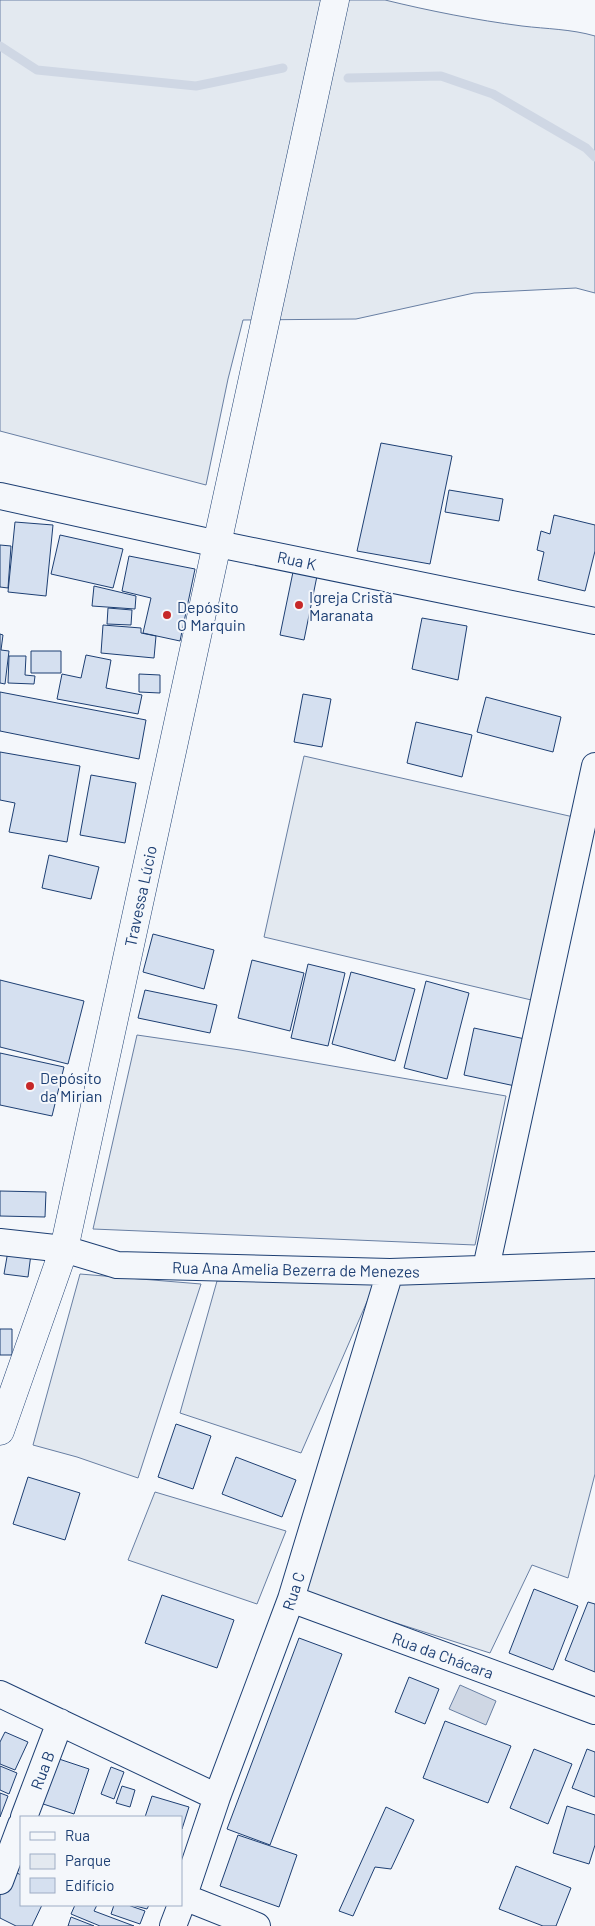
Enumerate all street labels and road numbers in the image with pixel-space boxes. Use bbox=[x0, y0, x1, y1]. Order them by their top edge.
street label: Rua K bbox=[276, 547, 319, 573]
street label: Travessa Lúcio bbox=[120, 844, 160, 948]
street label: Rua Ana Amelia Bezerra de Menezes bbox=[172, 1257, 420, 1281]
street label: Rua C bbox=[278, 1569, 308, 1613]
street label: Rua da Chácara bbox=[390, 1628, 496, 1682]
street label: Rua B bbox=[26, 1748, 58, 1792]

